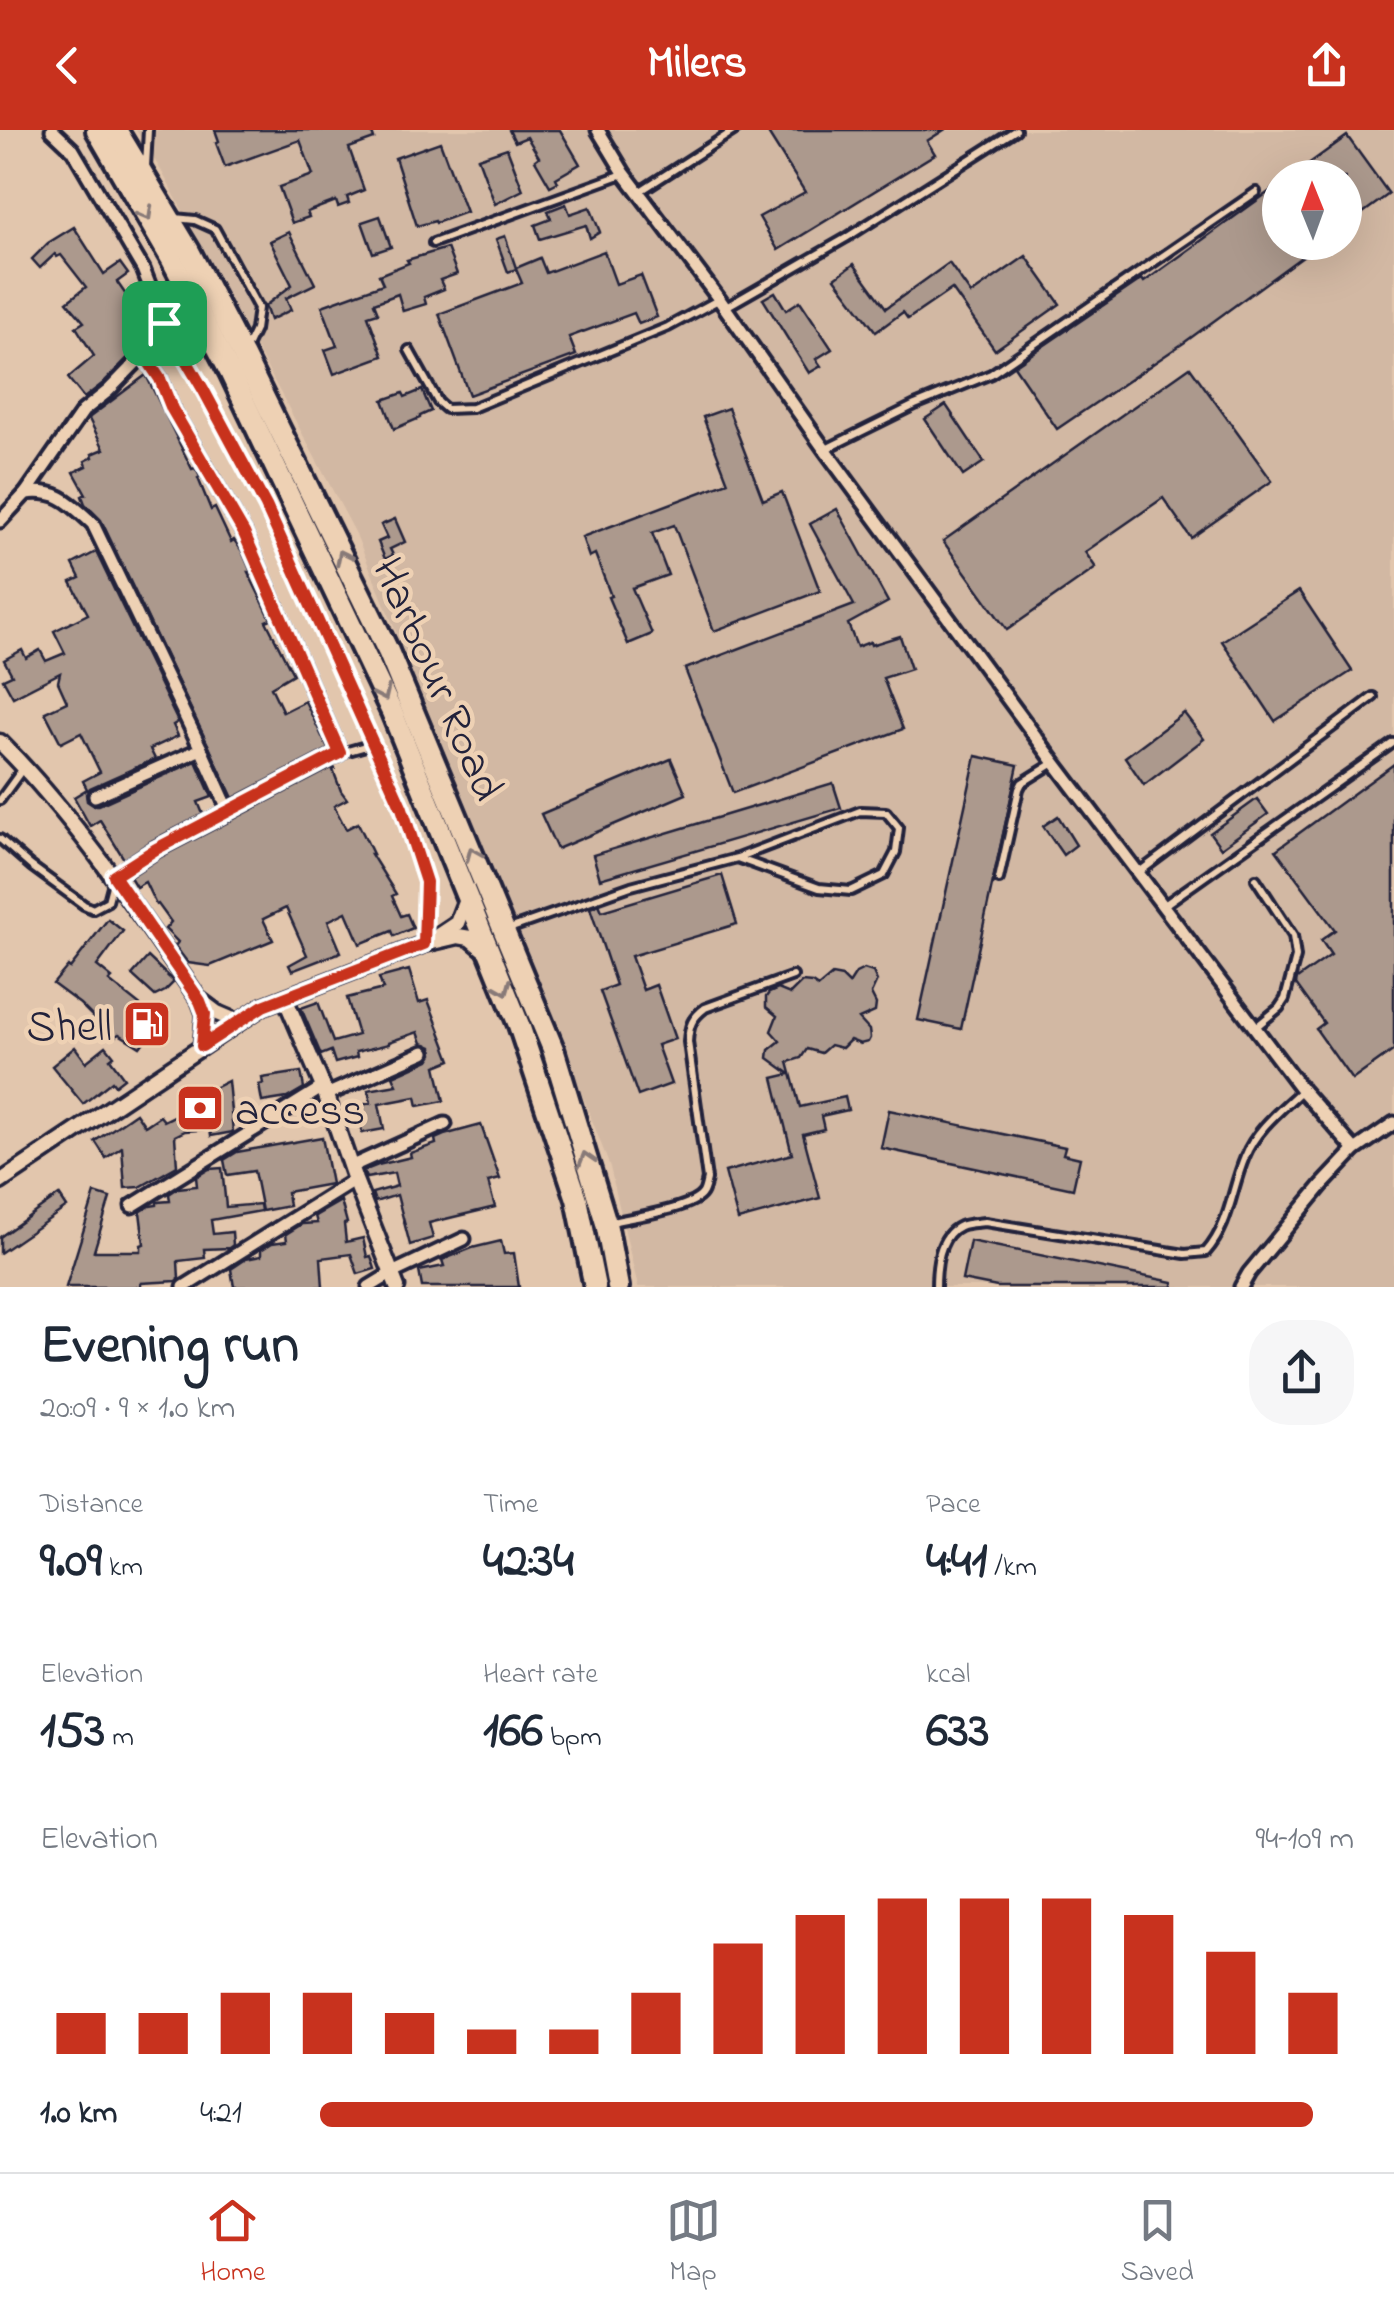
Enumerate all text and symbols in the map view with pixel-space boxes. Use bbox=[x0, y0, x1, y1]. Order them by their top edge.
text: Milers bbox=[647, 32, 747, 98]
icon: back bbox=[40, 38, 95, 93]
icon: share bbox=[1299, 38, 1354, 93]
north arrow bbox=[1262, 160, 1362, 260]
map controls bbox=[1262, 160, 1362, 260]
one-way arrow bbox=[134, 204, 154, 222]
pin bbox=[122, 281, 207, 366]
icon: arrive bbox=[137, 296, 192, 351]
street label: Harbour Road bbox=[352, 548, 519, 812]
one-way arrow bbox=[336, 549, 356, 567]
one-way arrow bbox=[371, 684, 391, 702]
one-way arrow bbox=[465, 847, 485, 865]
one-way arrow bbox=[492, 978, 512, 996]
place label: Shell bbox=[26, 996, 112, 1062]
fuel station icon: Shell bbox=[121, 998, 173, 1050]
place label: access bbox=[235, 1080, 365, 1146]
bank icon: access bbox=[174, 1082, 226, 1134]
one-way arrow bbox=[577, 1151, 598, 1168]
text: Evening run bbox=[40, 1308, 299, 1388]
button: share bbox=[1249, 1320, 1354, 1425]
text: 20:09 · 9 × 1.0 km bbox=[40, 1386, 235, 1433]
text: Distance bbox=[40, 1485, 143, 1526]
text: Time bbox=[483, 1485, 538, 1526]
text: Pace bbox=[926, 1485, 981, 1526]
text: 9.09 bbox=[40, 1526, 102, 1599]
text: 42:34 bbox=[483, 1526, 574, 1599]
text: 4:41 bbox=[926, 1526, 987, 1599]
text: km bbox=[102, 1548, 143, 1589]
text: /km bbox=[987, 1548, 1037, 1589]
text: Elevation bbox=[40, 1655, 143, 1696]
text: Heart rate bbox=[483, 1655, 598, 1696]
text: kcal bbox=[926, 1655, 971, 1696]
text: 153 bbox=[40, 1696, 105, 1769]
text: 166 bbox=[483, 1696, 543, 1769]
text: 633 bbox=[926, 1696, 989, 1769]
text: m bbox=[105, 1718, 134, 1759]
text: bpm bbox=[543, 1718, 602, 1759]
text: Elevation bbox=[40, 1817, 158, 1864]
text: 94–109 m bbox=[1256, 1817, 1354, 1864]
text: 1.0 km bbox=[40, 2091, 117, 2138]
text: 4:21 bbox=[200, 2091, 242, 2138]
tab: Home bbox=[200, 2193, 265, 2294]
tab: Map bbox=[666, 2193, 721, 2294]
tab: Saved bbox=[1121, 2193, 1194, 2294]

